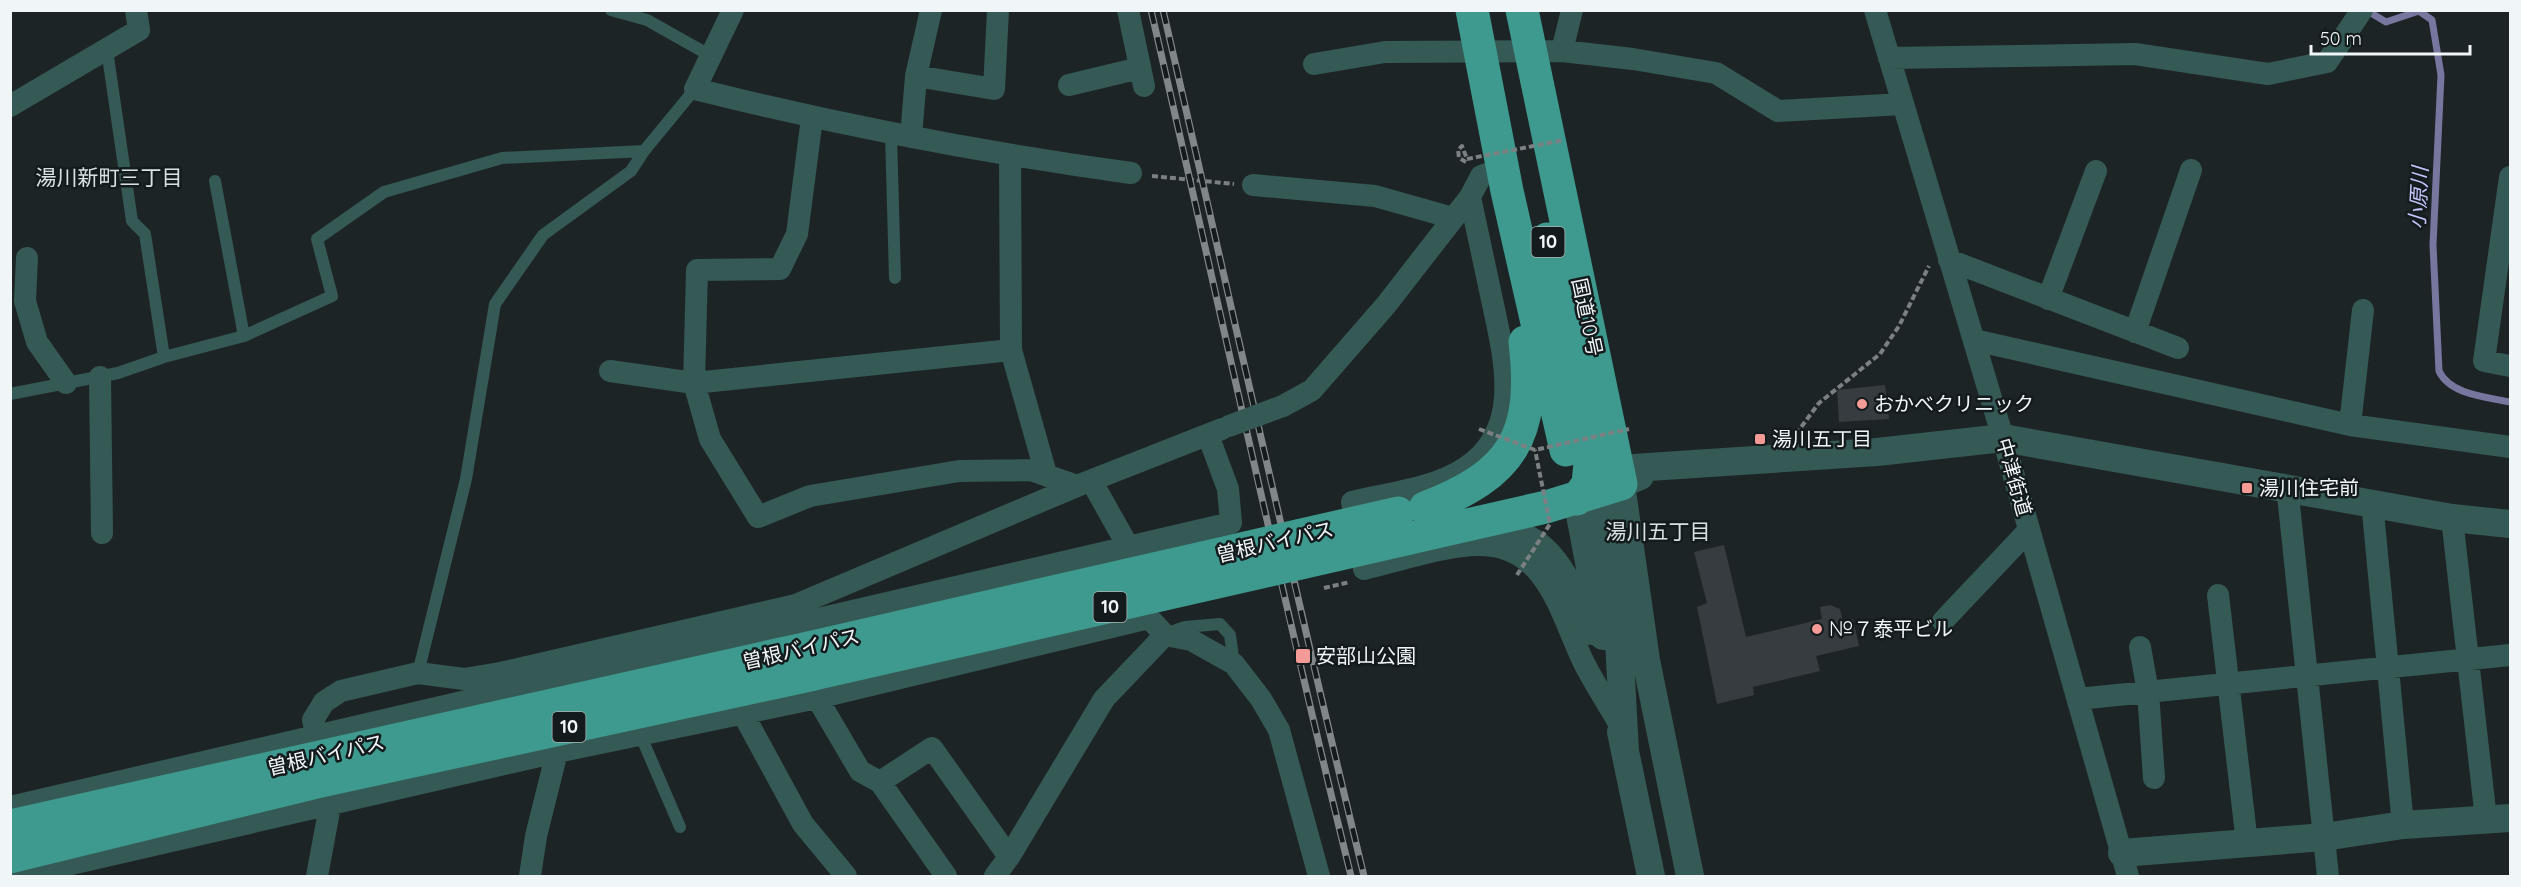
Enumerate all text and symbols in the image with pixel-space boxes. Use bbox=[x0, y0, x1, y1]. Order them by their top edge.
scale bar bbox=[2311, 18, 2470, 56]
text: 50 m bbox=[2320, 27, 2362, 50]
district label: 湯川新町三丁目 bbox=[36, 164, 183, 190]
water label: 小原川 bbox=[2403, 164, 2433, 230]
road number: 10 bbox=[1532, 227, 1564, 257]
street label: 国道10号 bbox=[1567, 276, 1608, 358]
place label: おかべクリニック bbox=[1874, 391, 2034, 416]
marker: おかべクリニック bbox=[1855, 397, 1869, 411]
place label: 湯川五丁目 bbox=[1772, 426, 1872, 451]
marker: 湯川五丁目 bbox=[1753, 432, 1767, 446]
street label: 中津街道 bbox=[1991, 435, 2038, 519]
place label: 湯川住宅前 bbox=[2259, 475, 2359, 500]
marker: 湯川住宅前 bbox=[2240, 481, 2254, 495]
street label: 曽根バイパス bbox=[1214, 516, 1336, 567]
district label: 湯川五丁目 bbox=[1606, 518, 1711, 544]
road number: 10 bbox=[1094, 592, 1126, 622]
place label: №７泰平ビル bbox=[1829, 616, 1953, 641]
marker: №７泰平ビル bbox=[1810, 622, 1824, 636]
street label: 曽根バイパス bbox=[740, 623, 862, 674]
place label: 安部山公園 bbox=[1316, 643, 1416, 668]
marker: 安部山公園 bbox=[1294, 647, 1312, 665]
road number: 10 bbox=[552, 712, 586, 742]
street label: 曽根バイパス bbox=[265, 729, 387, 780]

